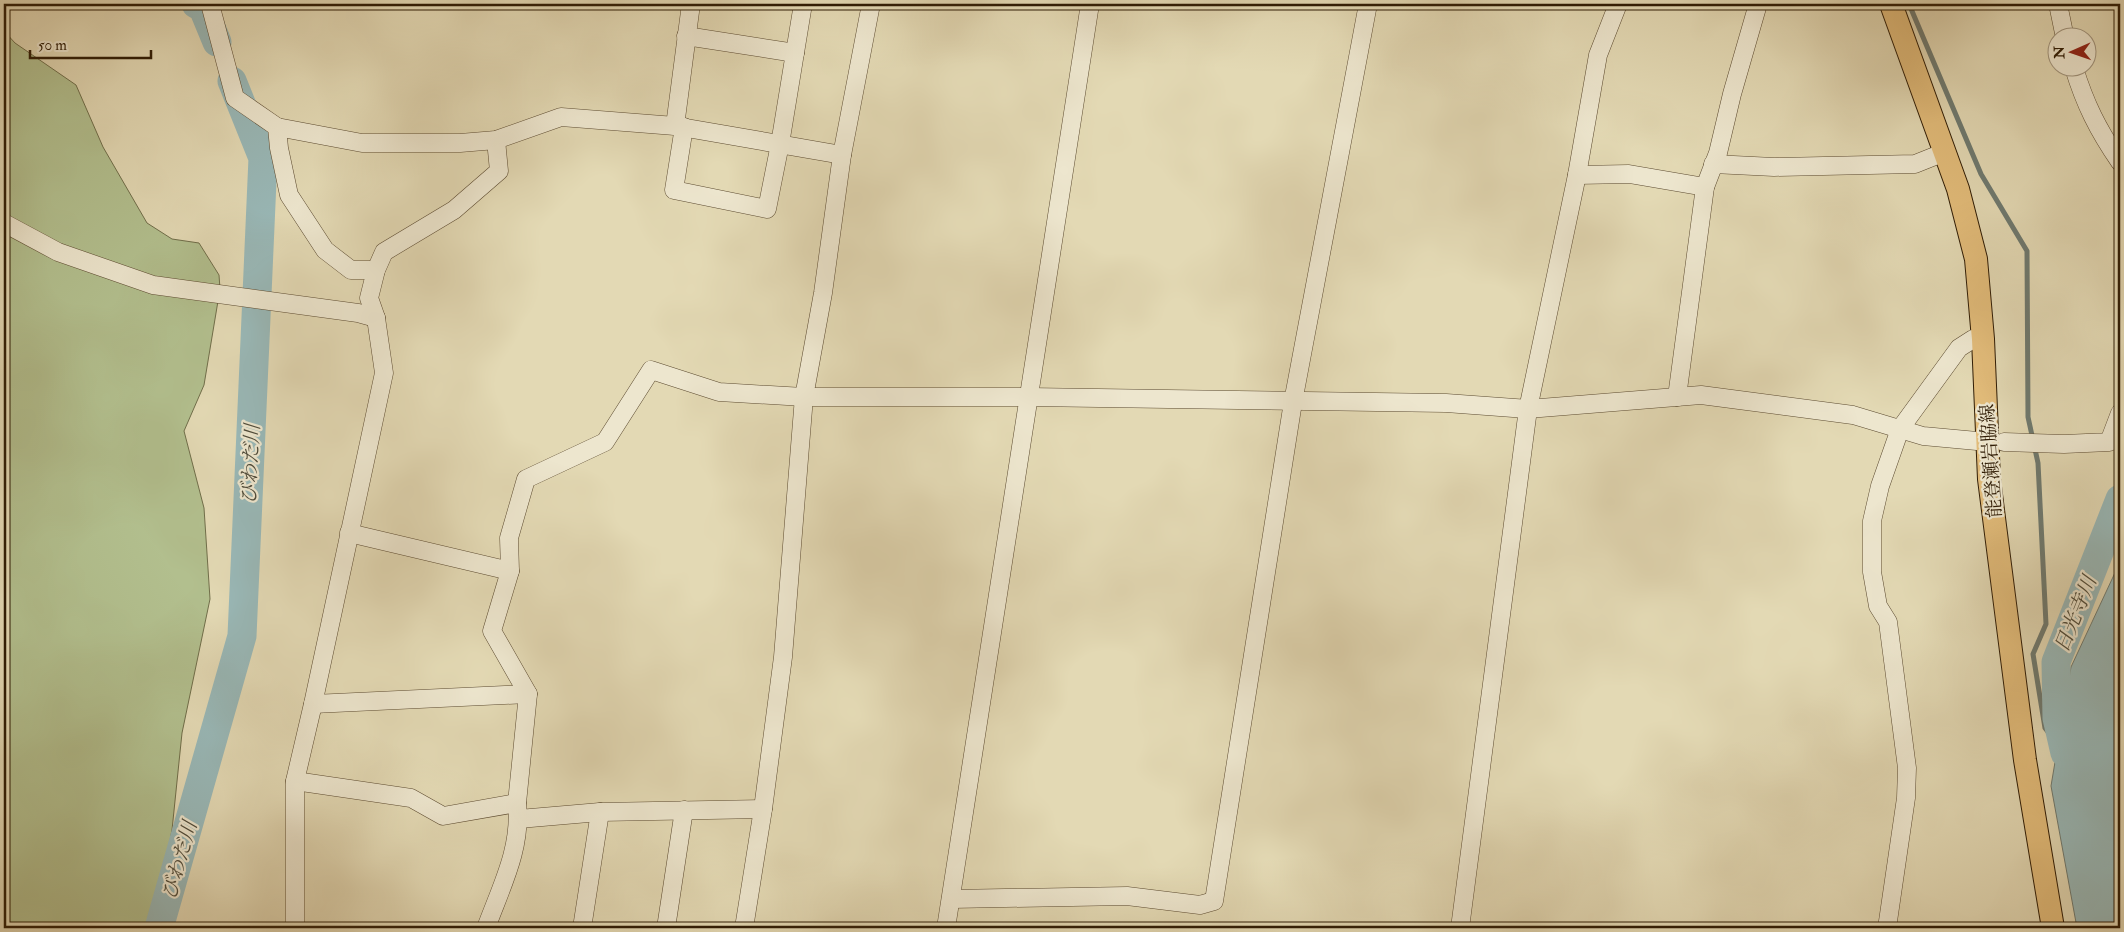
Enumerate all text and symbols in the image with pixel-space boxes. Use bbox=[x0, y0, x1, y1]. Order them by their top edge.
scale bar bbox=[30, 28, 151, 60]
north arrow bbox=[2046, 28, 2096, 78]
text: 50 m bbox=[38, 36, 67, 55]
text: N bbox=[2051, 45, 2068, 60]
street label: 能登瀬岩脇線 bbox=[1975, 403, 2007, 519]
water label: びわだ川 bbox=[236, 421, 265, 505]
water label: 日光寺川 bbox=[2049, 571, 2103, 656]
water label: びわだ川 bbox=[156, 816, 203, 902]

